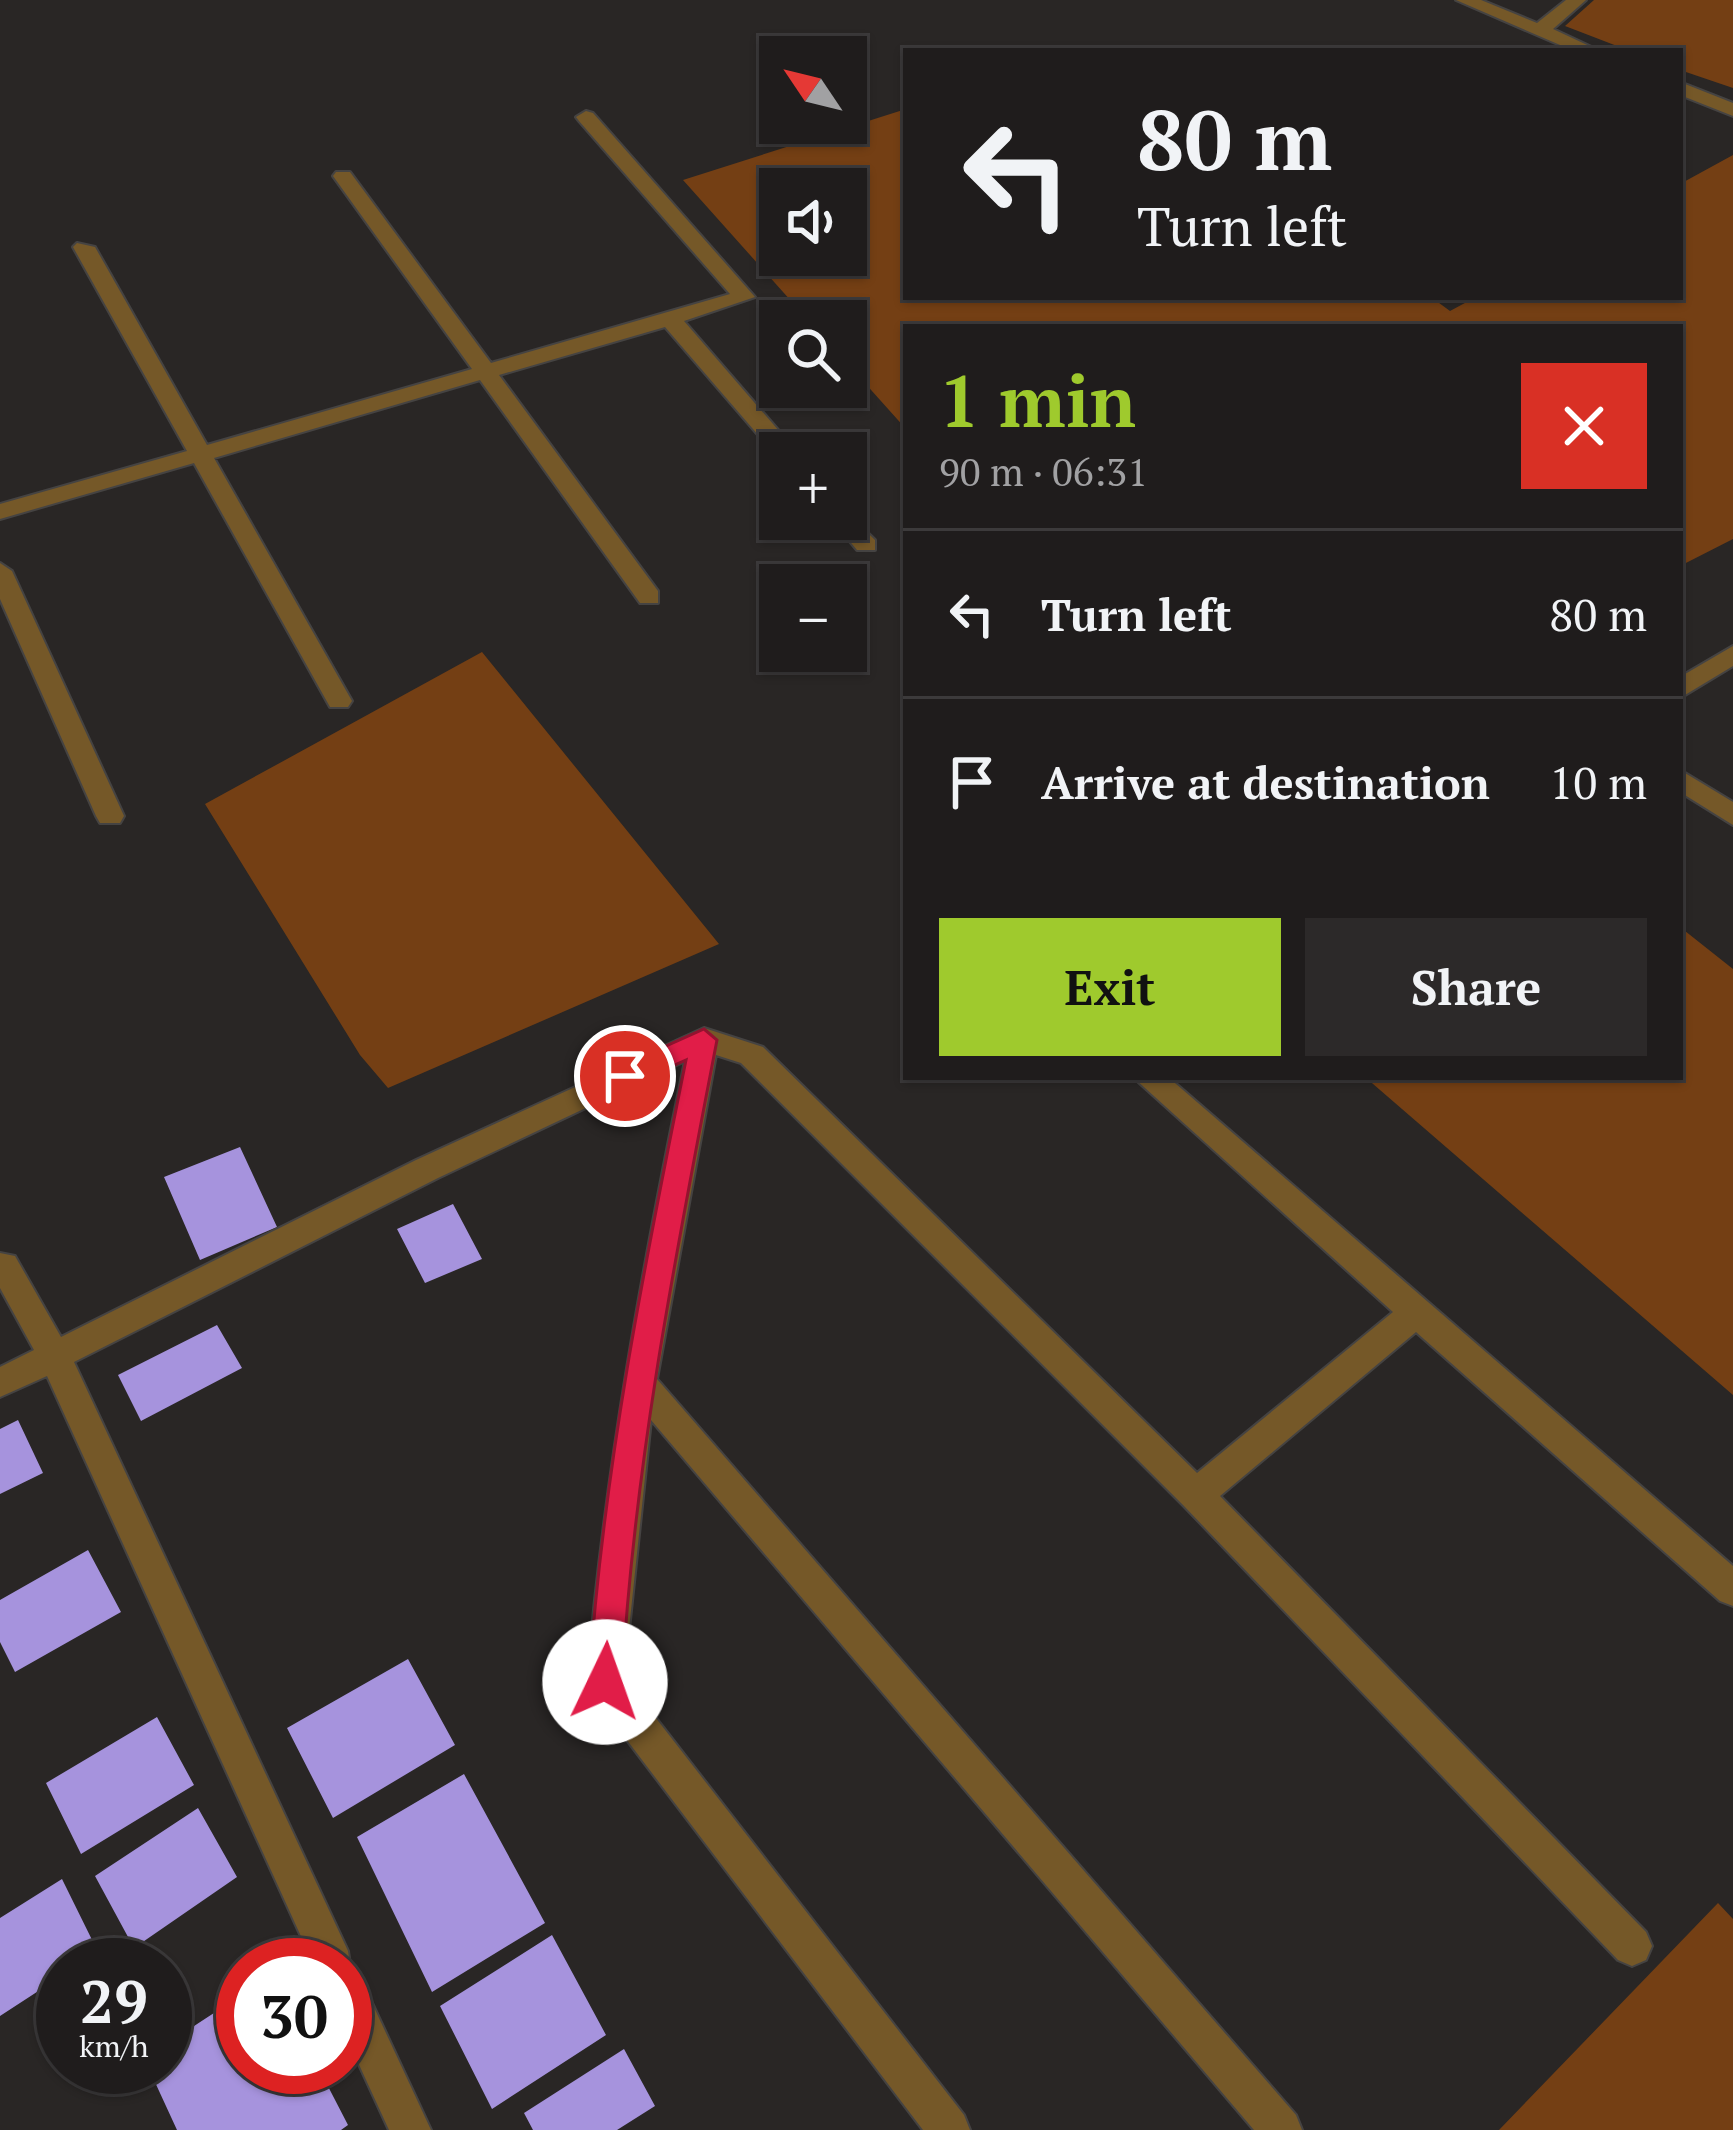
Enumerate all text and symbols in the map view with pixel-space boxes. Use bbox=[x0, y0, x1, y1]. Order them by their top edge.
north arrow bbox=[759, 36, 867, 144]
map controls bbox=[759, 36, 867, 672]
text: 80 m bbox=[1137, 83, 1332, 194]
icon: left bbox=[939, 96, 1095, 252]
button: sound bbox=[759, 168, 867, 276]
text: Turn left bbox=[1137, 190, 1347, 261]
button: search bbox=[759, 300, 867, 408]
text: 1 min bbox=[939, 352, 1136, 448]
button: close bbox=[1521, 363, 1647, 489]
button: + bbox=[759, 432, 867, 540]
text: 90 m · 06:31 bbox=[939, 445, 1148, 497]
button: − bbox=[759, 564, 867, 672]
icon: left bbox=[939, 581, 1005, 647]
text: Turn left bbox=[1041, 584, 1232, 644]
text: 80 m bbox=[1549, 584, 1647, 644]
icon: arrive bbox=[939, 749, 1005, 815]
text: Arrive at destination bbox=[1041, 752, 1490, 812]
text: 10 m bbox=[1549, 752, 1647, 812]
button: Exit bbox=[939, 918, 1281, 1056]
button: Share bbox=[1305, 918, 1647, 1056]
pin bbox=[574, 1025, 676, 1127]
icon: arrive bbox=[592, 1043, 658, 1109]
position arrow bbox=[542, 1619, 668, 1745]
speed limit sign: 30 bbox=[216, 1938, 372, 2094]
text: 29 bbox=[80, 1961, 148, 2040]
text: km/h bbox=[79, 2026, 149, 2066]

